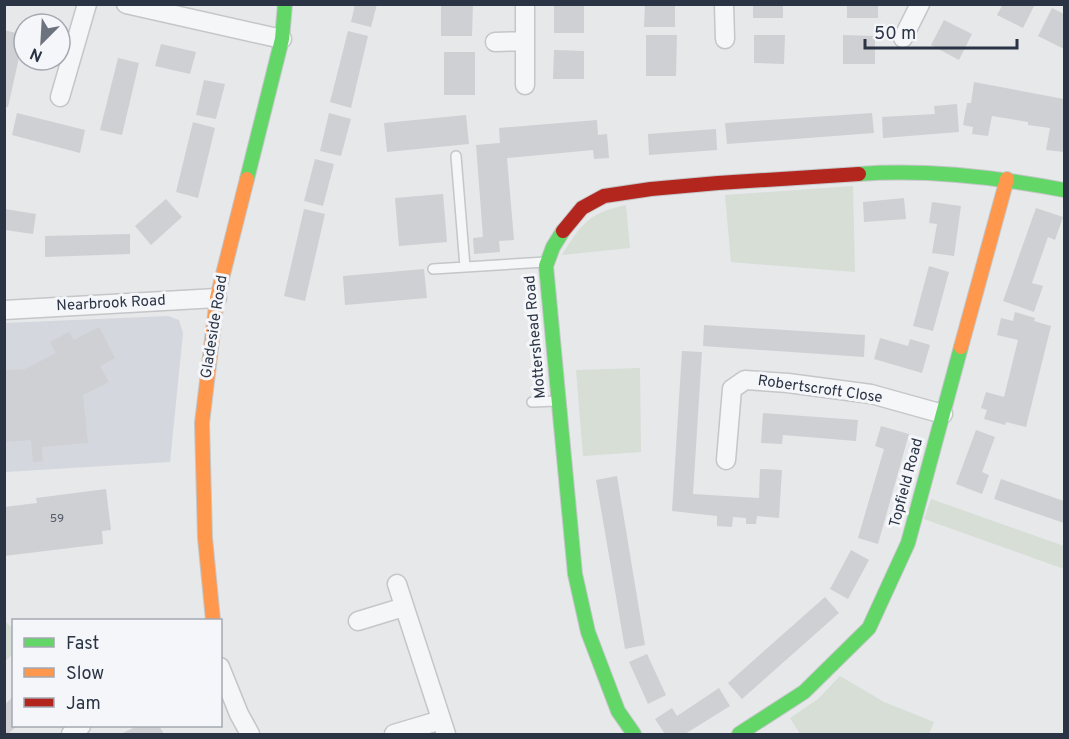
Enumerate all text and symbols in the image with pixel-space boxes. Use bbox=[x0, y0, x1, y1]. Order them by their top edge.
north arrow bbox=[12, 12, 72, 72]
scale bar bbox=[865, 12, 1016, 50]
text: 50 m bbox=[874, 23, 916, 46]
text: N bbox=[27, 42, 46, 65]
street label: Gladeside Road bbox=[197, 274, 233, 380]
street label: Mottershead Road bbox=[521, 275, 551, 399]
street label: Nearbrook Road bbox=[56, 292, 166, 316]
street label: Robertscroft Close bbox=[756, 372, 884, 408]
street label: Topfield Road bbox=[886, 436, 928, 530]
house number: 59 bbox=[50, 511, 64, 527]
legend bbox=[12, 619, 222, 727]
text: Fast bbox=[66, 633, 99, 656]
text: Slow bbox=[66, 663, 104, 686]
text: Jam bbox=[66, 693, 101, 716]

